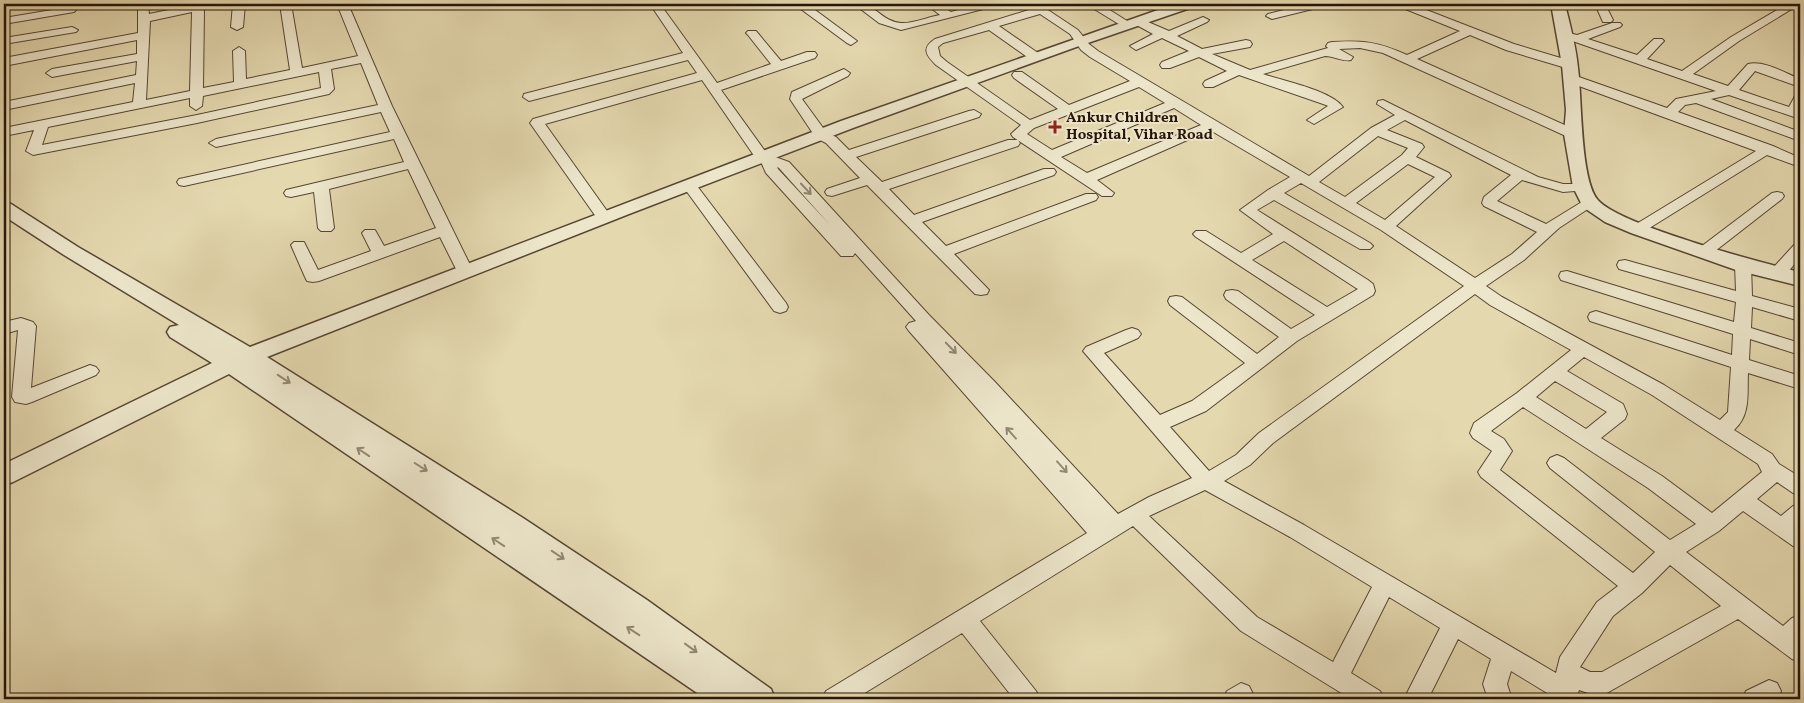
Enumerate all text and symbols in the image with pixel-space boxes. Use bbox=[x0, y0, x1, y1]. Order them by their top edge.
place label: Ankur Children Hospital, Vihar Road bbox=[1066, 108, 1213, 146]
marker: Ankur Children Hospital, Vihar Road bbox=[1048, 120, 1062, 134]
one-way arrow bbox=[800, 183, 812, 196]
one-way arrow bbox=[945, 342, 957, 354]
one-way arrow bbox=[277, 375, 291, 385]
one-way arrow bbox=[1006, 427, 1017, 440]
one-way arrow bbox=[356, 446, 370, 456]
one-way arrow bbox=[1056, 460, 1068, 473]
one-way arrow bbox=[414, 463, 428, 473]
one-way arrow bbox=[491, 537, 505, 547]
one-way arrow bbox=[550, 551, 564, 561]
one-way arrow bbox=[627, 626, 641, 636]
one-way arrow bbox=[684, 643, 698, 653]

